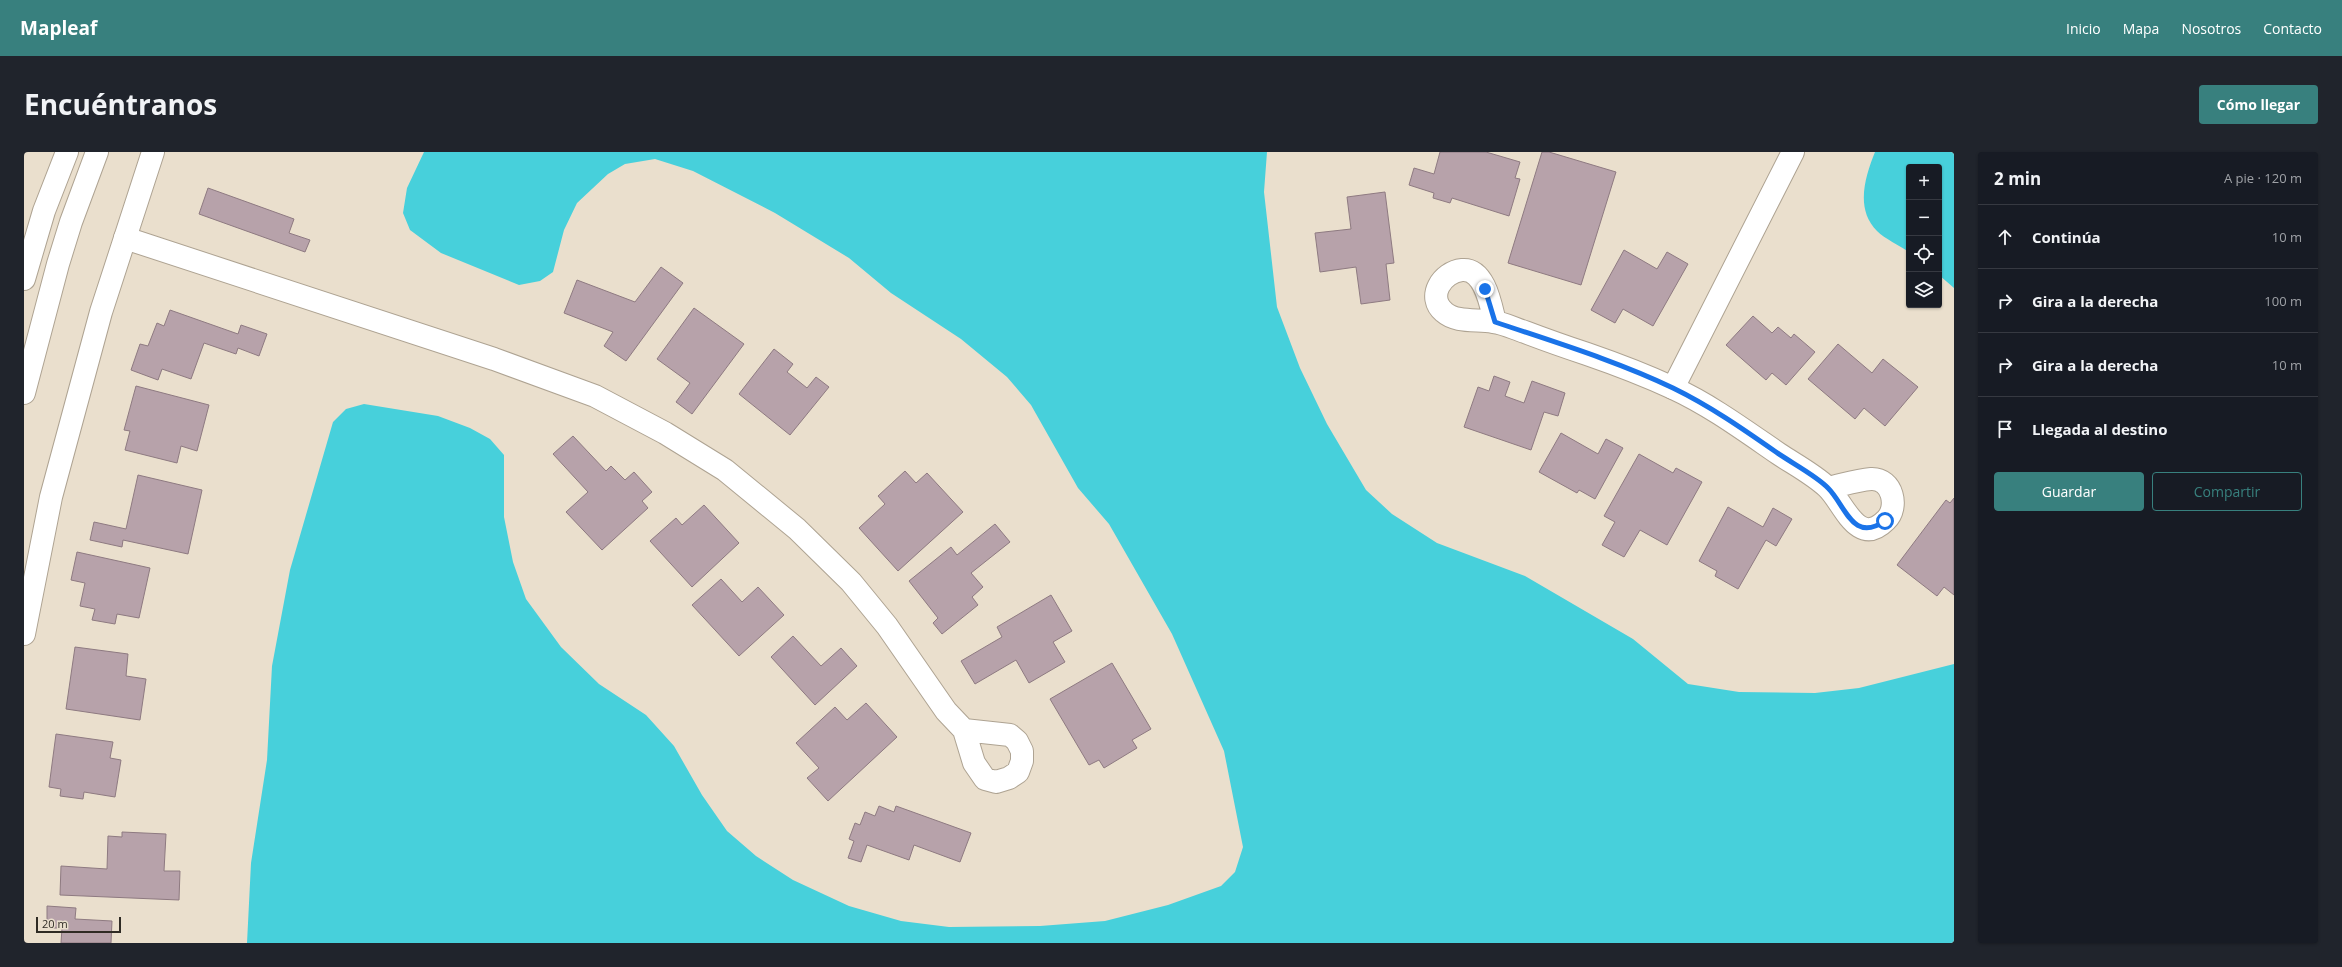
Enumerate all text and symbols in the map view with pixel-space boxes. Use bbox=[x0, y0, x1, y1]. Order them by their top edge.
text: Mapleaf bbox=[20, 15, 97, 41]
text: Inicio bbox=[2066, 19, 2101, 38]
text: Mapa bbox=[2123, 19, 2159, 38]
text: Nosotros bbox=[2181, 19, 2241, 38]
text: Contacto bbox=[2263, 19, 2322, 38]
text: Encuéntranos bbox=[24, 85, 217, 123]
button: Cómo llegar bbox=[2199, 85, 2318, 124]
map controls bbox=[1906, 164, 1942, 308]
button: + bbox=[1906, 164, 1942, 200]
text: 2 min bbox=[1994, 167, 2041, 190]
text: A pie · 120 m bbox=[2224, 169, 2302, 187]
button: − bbox=[1906, 200, 1942, 236]
icon: ahead bbox=[1994, 226, 2016, 248]
text: Continúa bbox=[2032, 227, 2101, 247]
text: 10 m bbox=[2272, 228, 2302, 246]
button: locate bbox=[1906, 236, 1942, 272]
button: layers bbox=[1906, 272, 1942, 308]
route end bbox=[1476, 280, 1494, 298]
icon: right bbox=[1994, 290, 2016, 312]
text: Gira a la derecha bbox=[2032, 291, 2158, 311]
text: 100 m bbox=[2264, 292, 2302, 310]
icon: right bbox=[1994, 354, 2016, 376]
text: Gira a la derecha bbox=[2032, 355, 2158, 375]
text: 10 m bbox=[2272, 356, 2302, 374]
icon: arrive bbox=[1994, 418, 2016, 440]
text: Llegada al destino bbox=[2032, 419, 2167, 439]
button: Guardar bbox=[1994, 472, 2144, 511]
button: Compartir bbox=[2152, 472, 2302, 511]
route start bbox=[1876, 512, 1894, 530]
scale bar bbox=[36, 915, 121, 934]
text: 20 m bbox=[42, 916, 68, 931]

